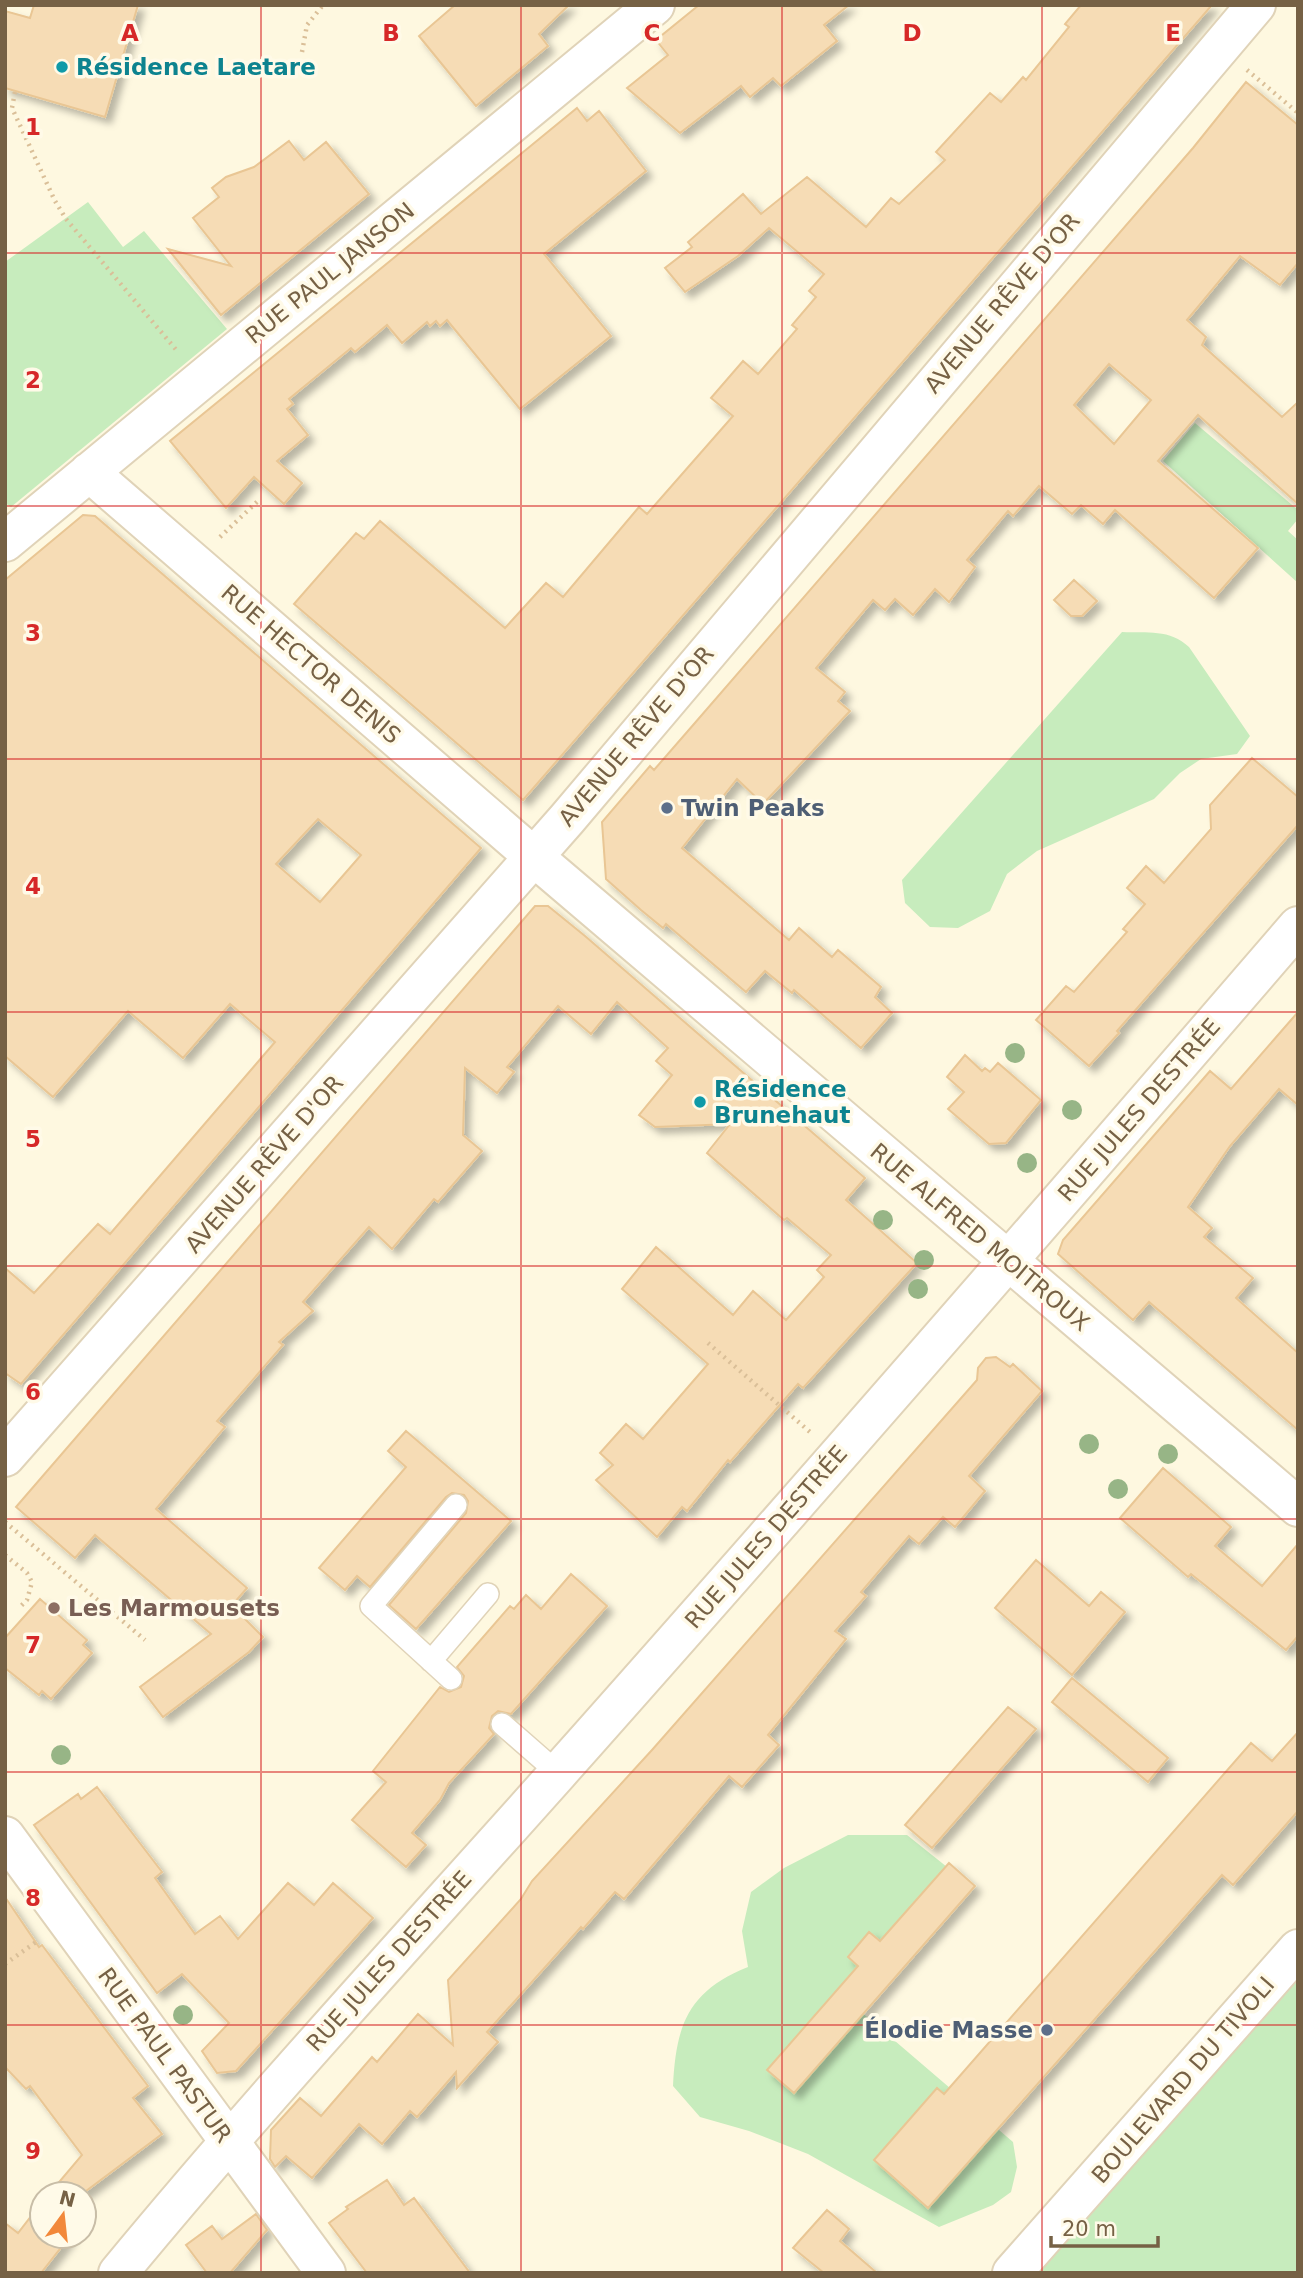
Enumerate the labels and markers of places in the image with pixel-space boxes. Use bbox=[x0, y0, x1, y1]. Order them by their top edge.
place label: Résidence Laetare bbox=[76, 54, 316, 80]
marker: Résidence Laetare bbox=[54, 59, 70, 75]
place label: Twin Peaks bbox=[681, 795, 825, 821]
marker: Twin Peaks bbox=[659, 800, 675, 816]
place label: Résidence Brunehaut bbox=[714, 1076, 850, 1128]
marker: Résidence Brunehaut bbox=[692, 1094, 708, 1110]
place label: Les Marmousets bbox=[68, 1595, 280, 1621]
marker: Les Marmousets bbox=[46, 1600, 62, 1616]
place label: Élodie Masse bbox=[864, 2016, 1033, 2043]
marker: Élodie Masse bbox=[1039, 2022, 1055, 2038]

